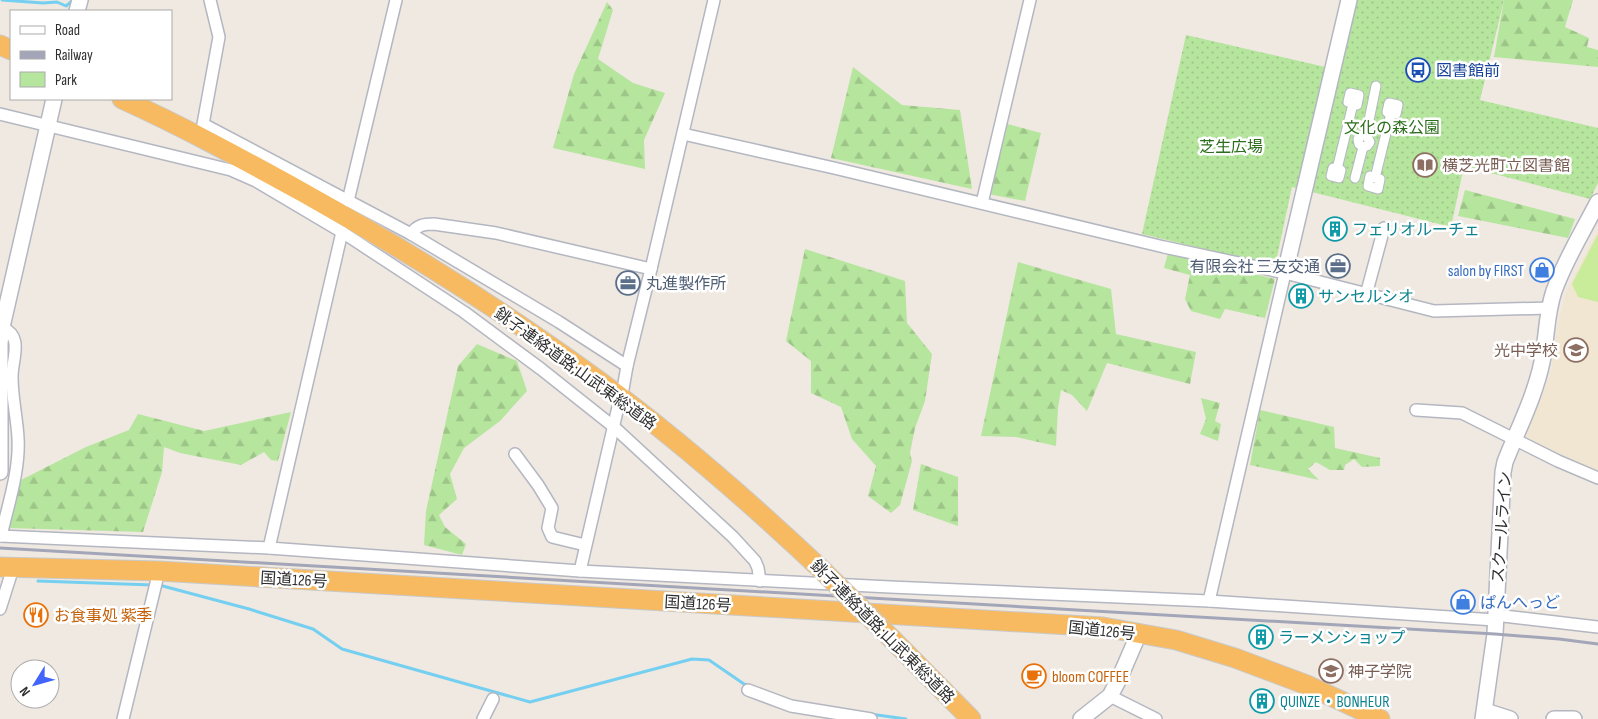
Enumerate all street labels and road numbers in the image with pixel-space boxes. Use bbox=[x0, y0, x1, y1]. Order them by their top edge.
street label: 銚子連絡道路;山武東総道路 bbox=[491, 304, 660, 434]
street label: スクールライン bbox=[1489, 471, 1516, 584]
street label: 銚子連絡道路;山武東総道路 bbox=[806, 556, 958, 708]
street label: 国道126号 bbox=[260, 569, 328, 592]
street label: 国道126号 bbox=[664, 593, 732, 616]
street label: 国道126号 bbox=[1067, 619, 1136, 644]

